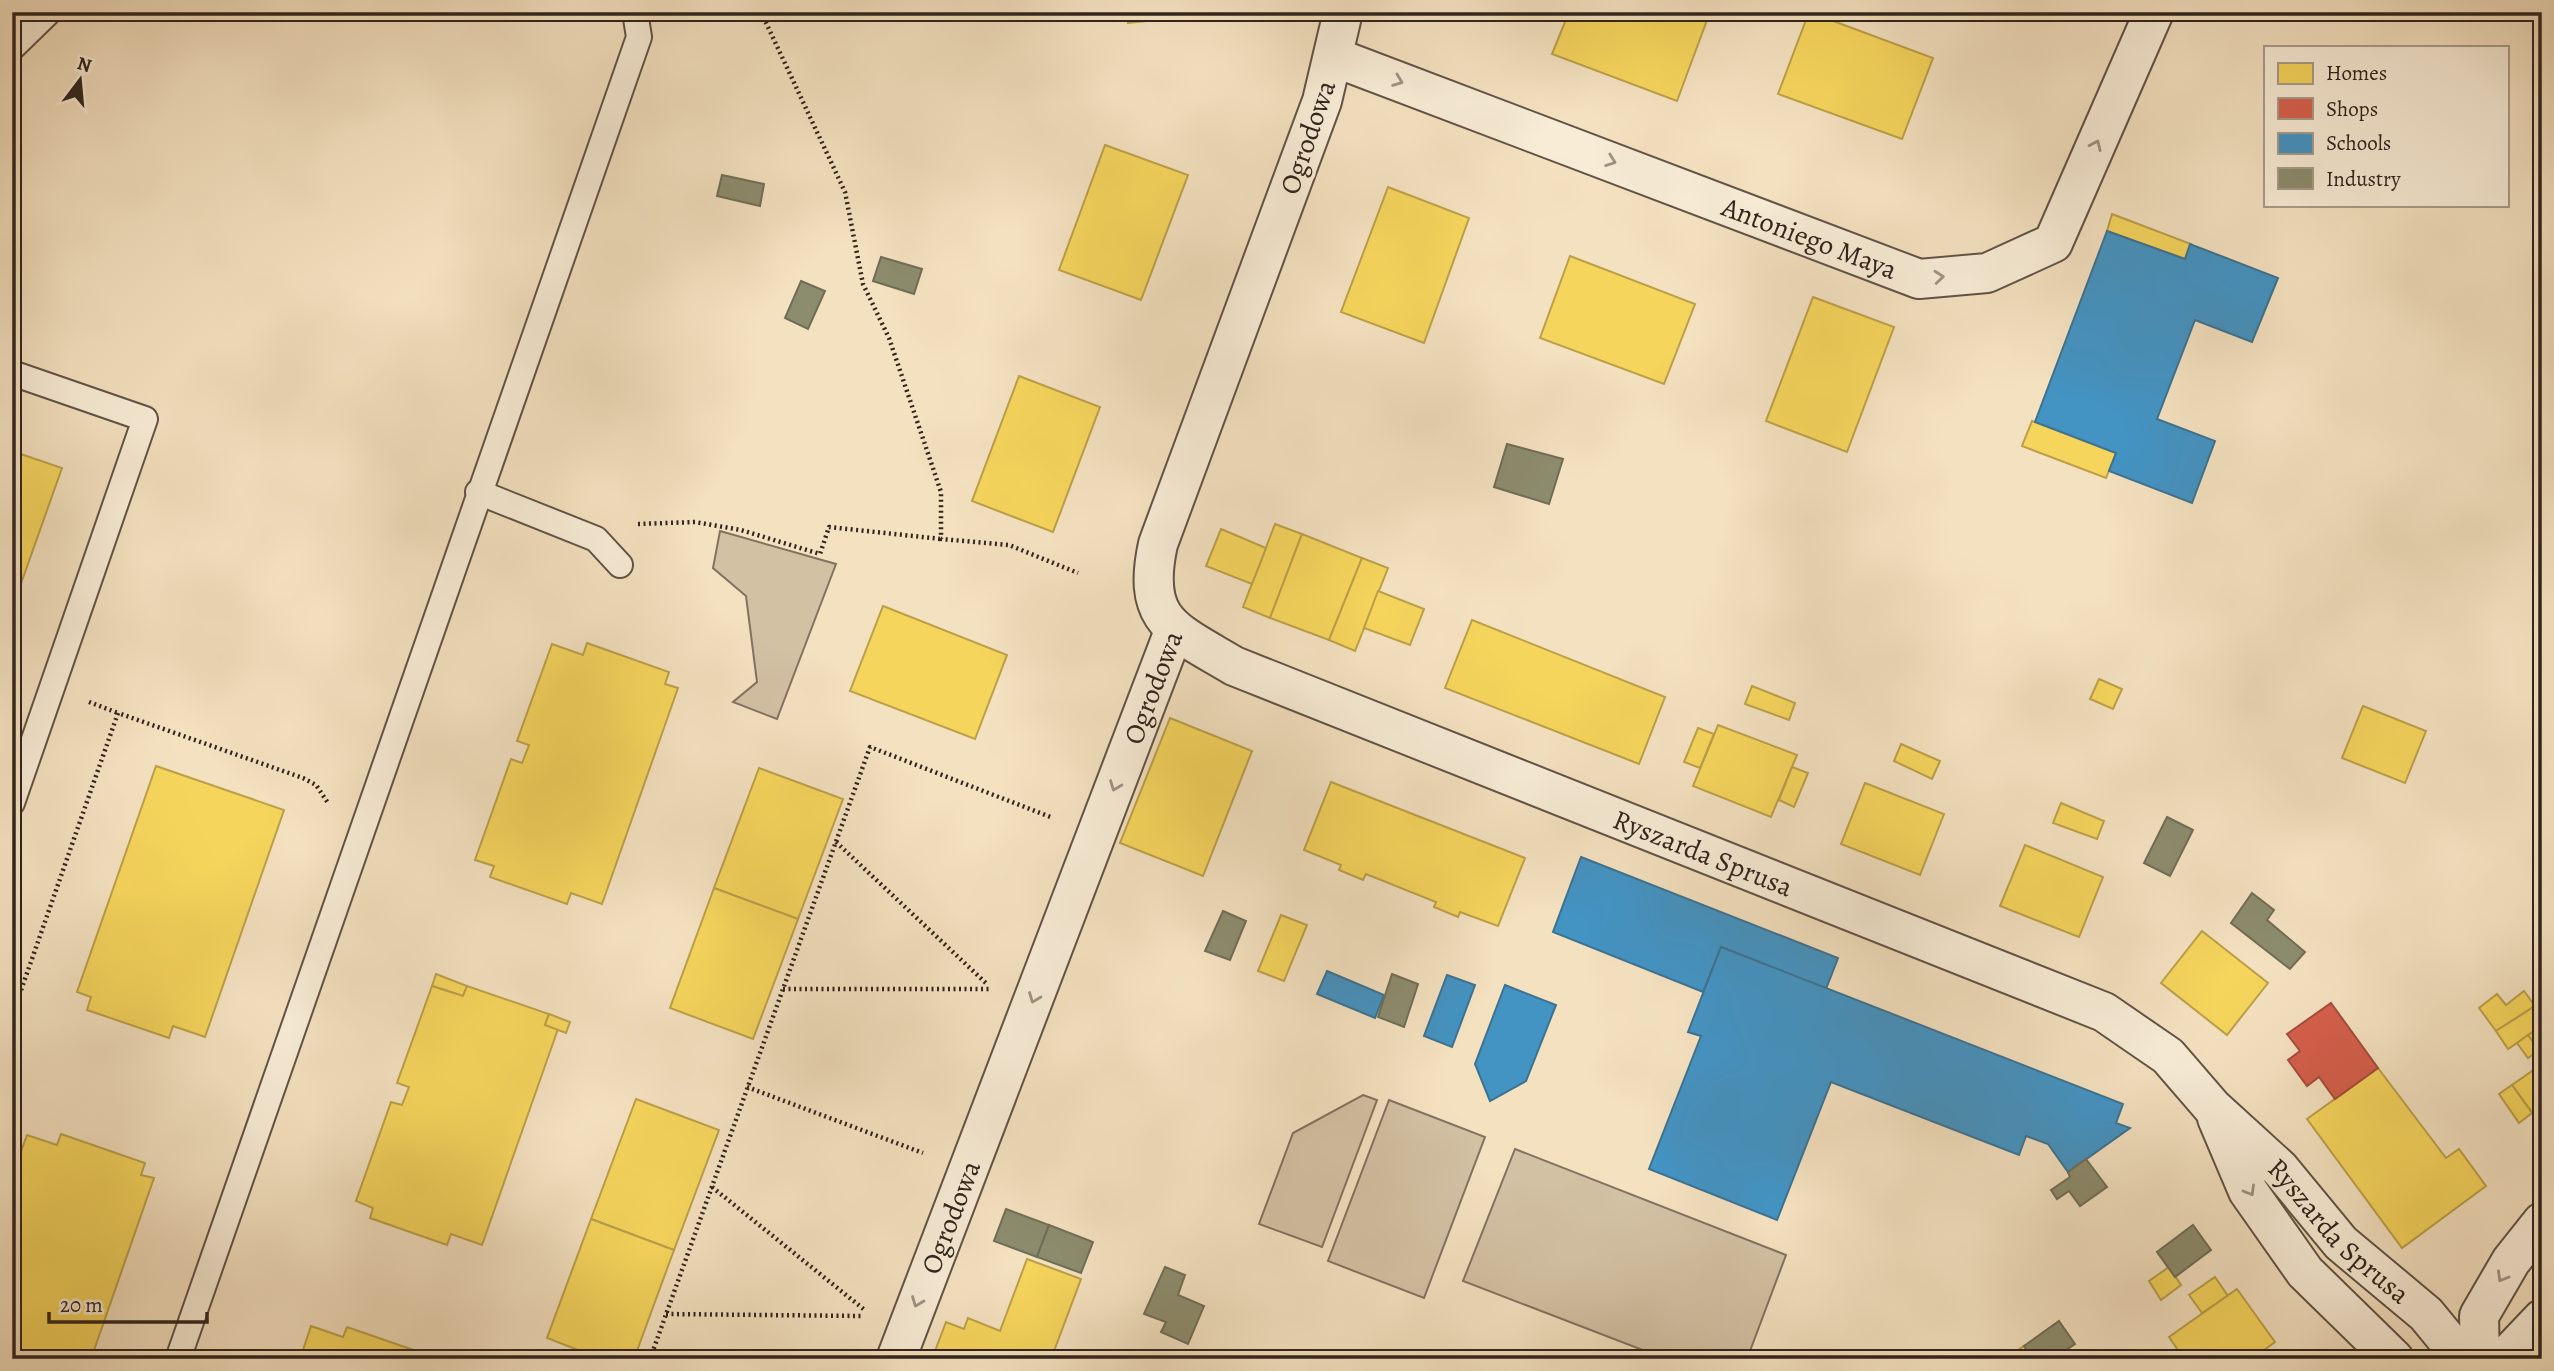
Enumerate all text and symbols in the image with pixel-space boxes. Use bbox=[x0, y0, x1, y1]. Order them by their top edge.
north arrow bbox=[46, 46, 116, 116]
legend bbox=[2264, 46, 2508, 206]
text: N bbox=[74, 50, 95, 79]
text: Homes bbox=[2326, 59, 2387, 87]
one-way arrow bbox=[1391, 73, 1403, 87]
street label: Ogrodowa bbox=[1271, 75, 1345, 200]
text: Shops bbox=[2326, 95, 2378, 123]
text: Schools bbox=[2326, 129, 2391, 157]
one-way arrow bbox=[2088, 140, 2102, 152]
one-way arrow bbox=[1604, 153, 1616, 167]
text: Industry bbox=[2326, 165, 2401, 193]
street label: Antoniego Maya bbox=[1716, 188, 1903, 289]
one-way arrow bbox=[1934, 270, 1945, 285]
street label: Ogrodowa bbox=[1115, 625, 1192, 750]
one-way arrow bbox=[1109, 779, 1123, 791]
street label: Ryszarda Sprusa bbox=[1607, 801, 1798, 906]
one-way arrow bbox=[1028, 992, 1042, 1004]
street label: Ryszarda Sprusa bbox=[2259, 1149, 2418, 1313]
street label: Ogrodowa bbox=[912, 1155, 990, 1280]
one-way arrow bbox=[2242, 1184, 2255, 1197]
one-way arrow bbox=[2497, 1270, 2510, 1283]
scale bar bbox=[49, 1280, 206, 1324]
text: 20 m bbox=[60, 1291, 103, 1319]
one-way arrow bbox=[912, 1296, 926, 1308]

